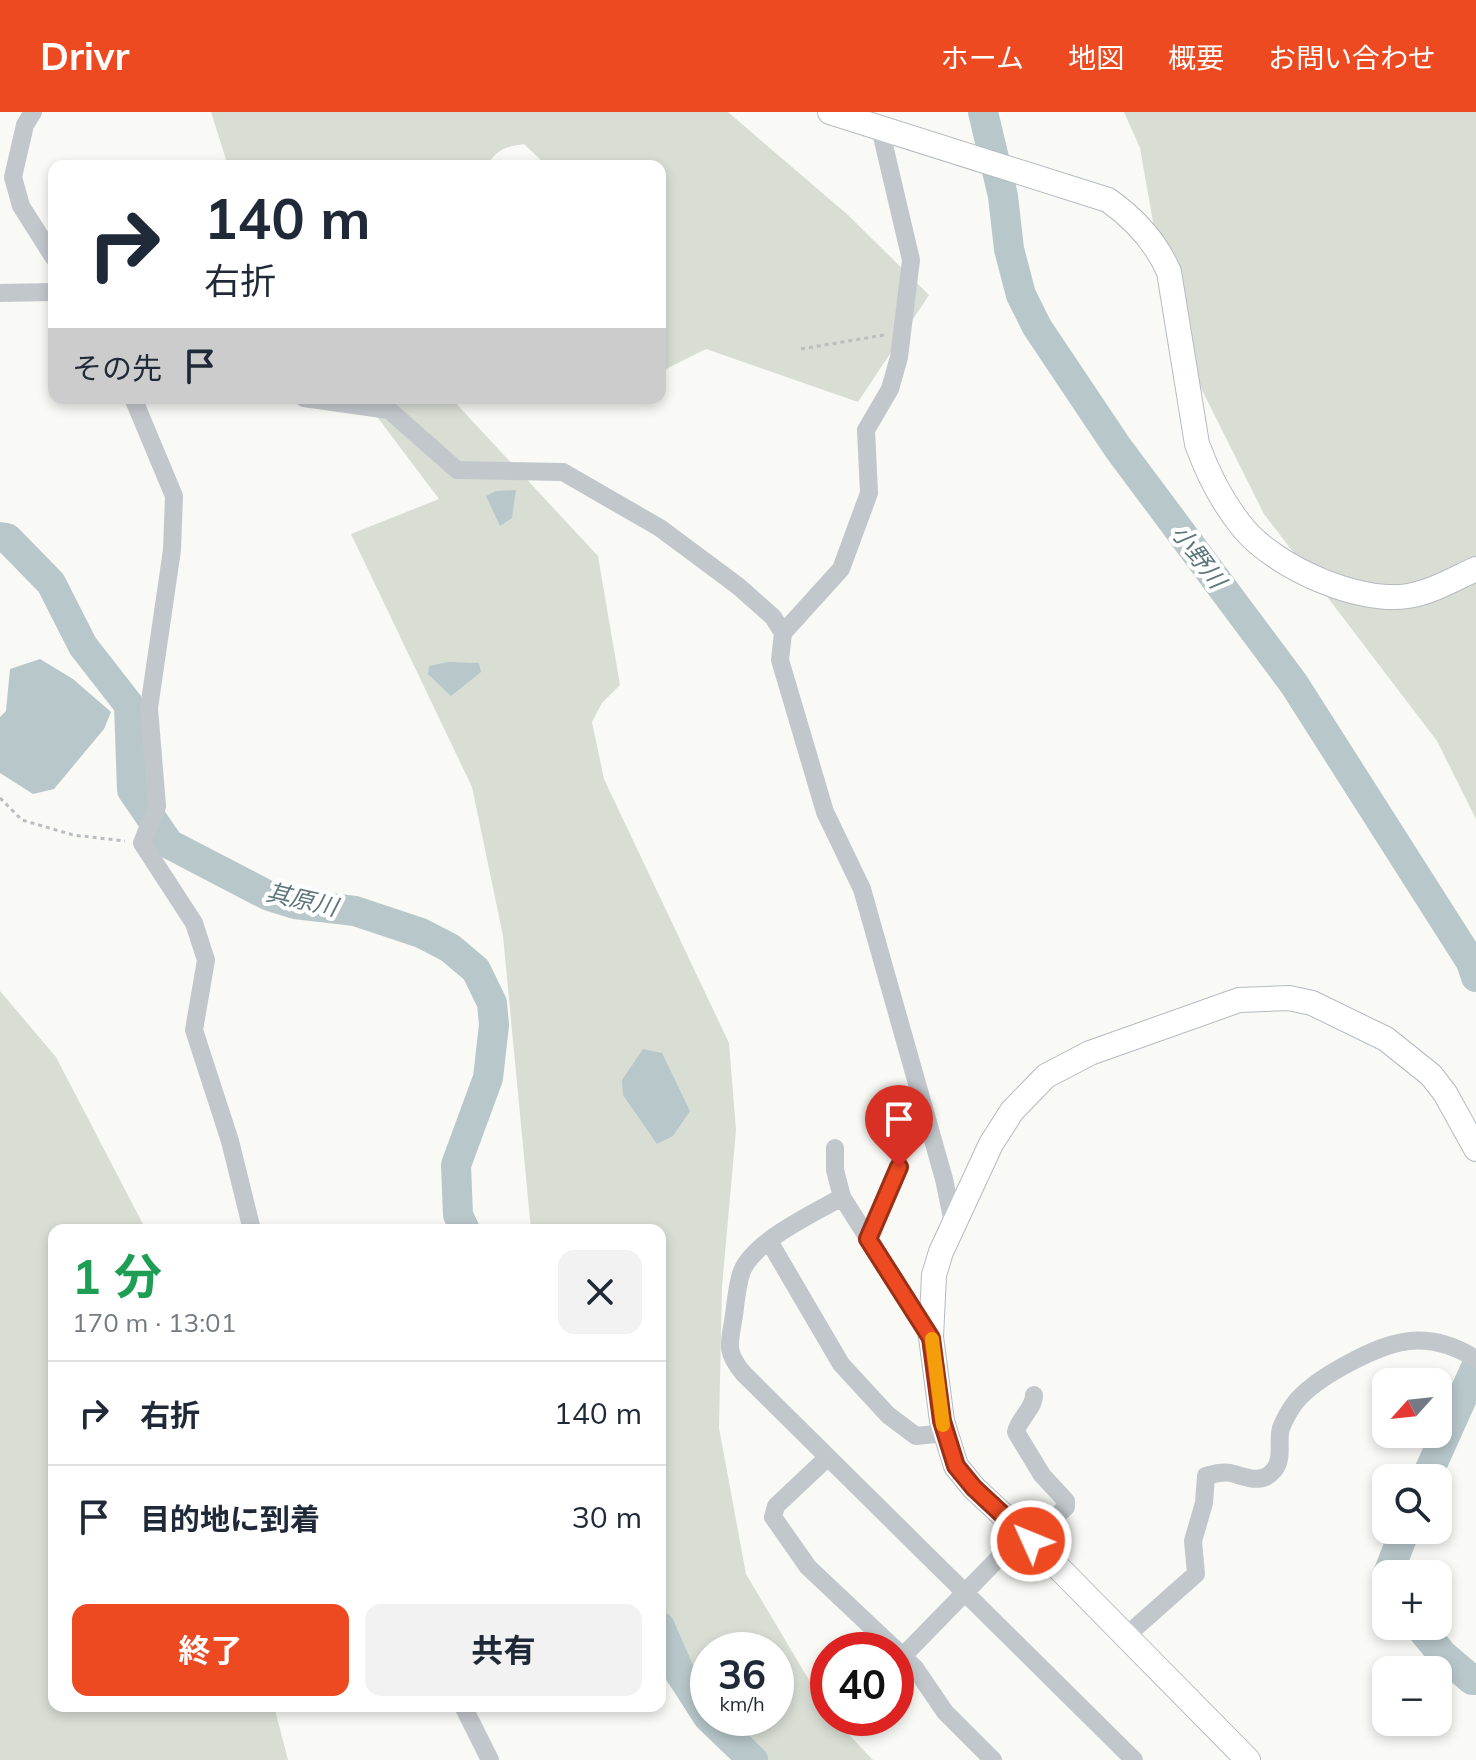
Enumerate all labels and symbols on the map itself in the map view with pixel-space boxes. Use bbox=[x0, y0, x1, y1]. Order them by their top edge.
water label: 小野川 bbox=[1165, 518, 1234, 596]
water label: 其原川 bbox=[264, 876, 343, 922]
pin bbox=[865, 1085, 933, 1167]
north arrow bbox=[1372, 1368, 1452, 1448]
position arrow bbox=[989, 1499, 1073, 1583]
speed limit sign: 40 bbox=[810, 1632, 914, 1736]

